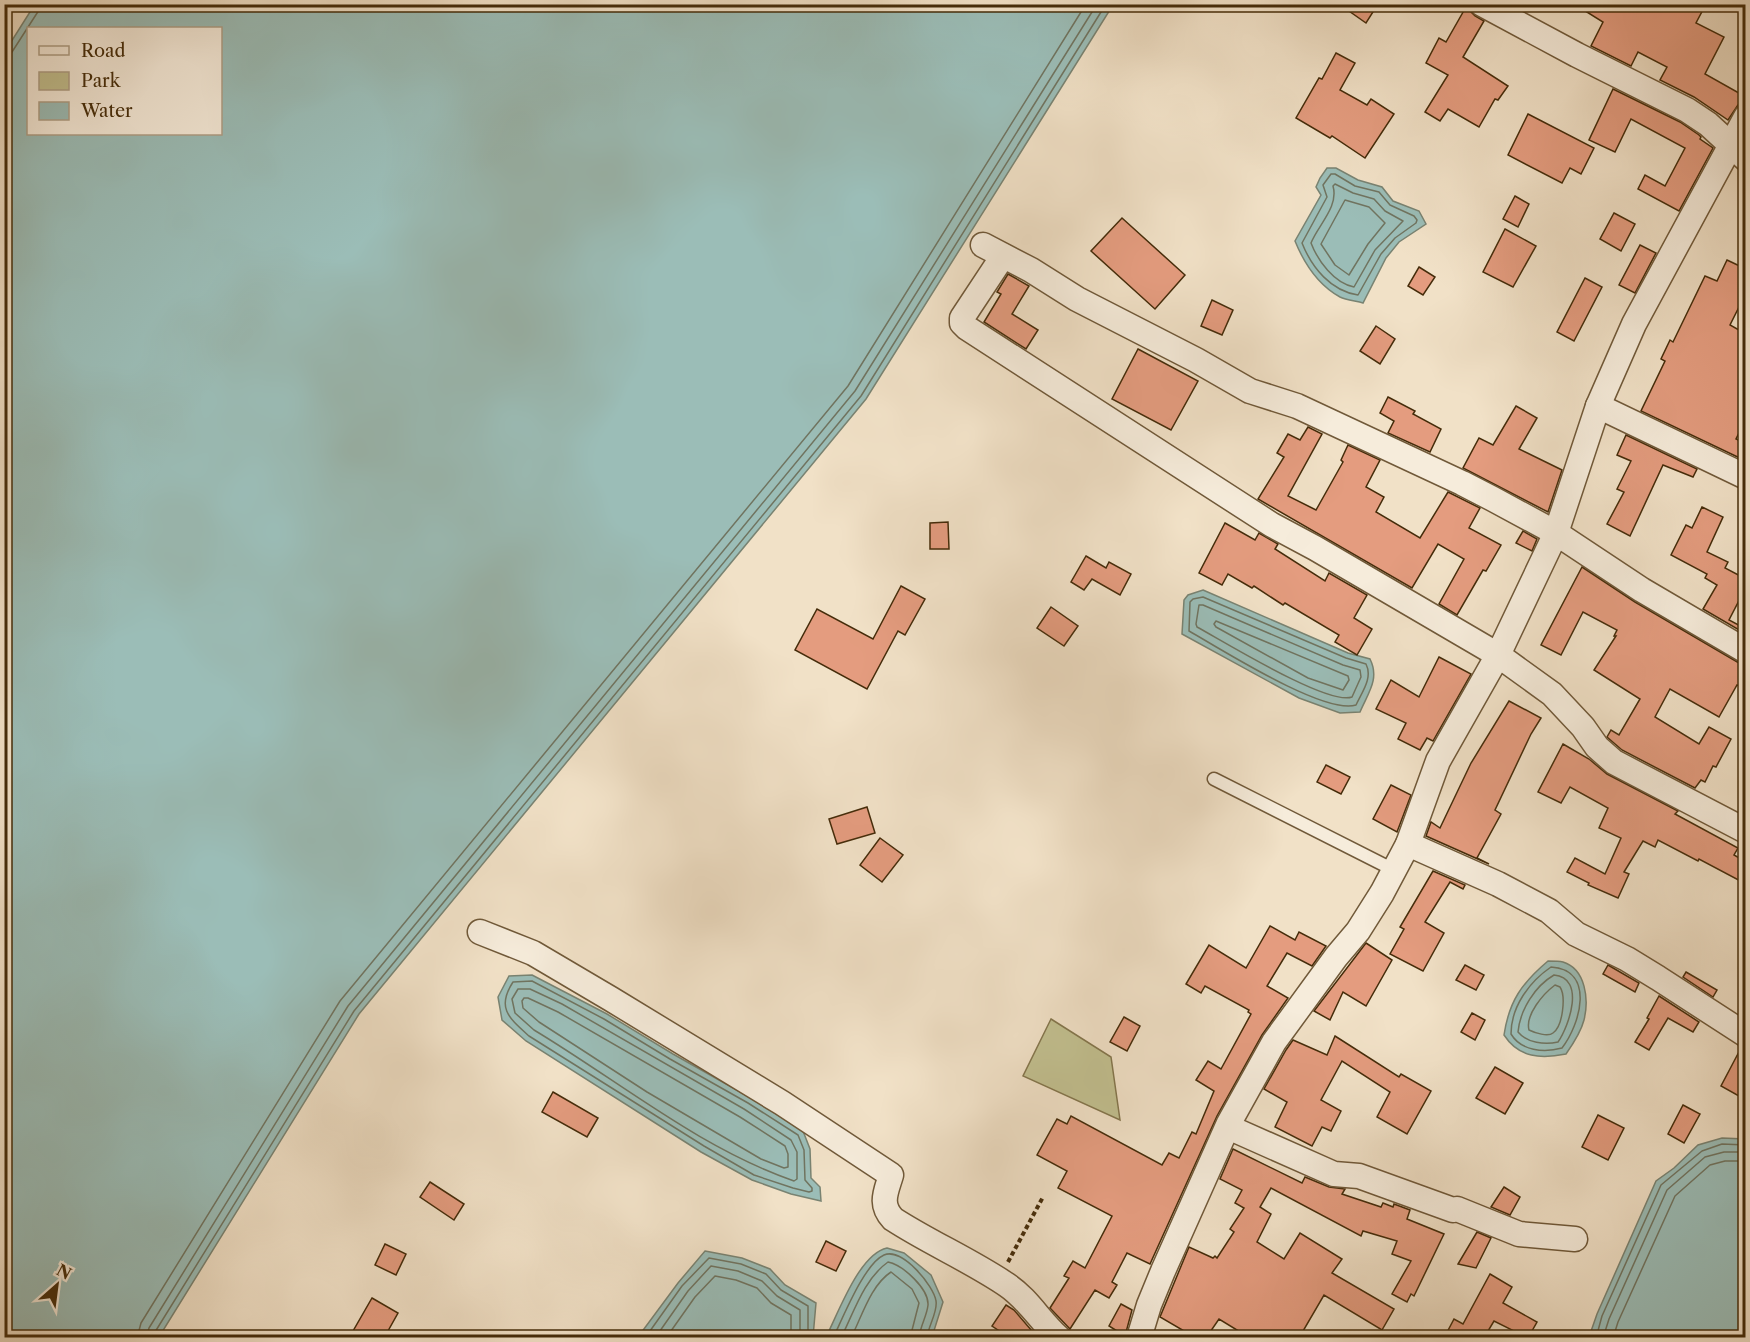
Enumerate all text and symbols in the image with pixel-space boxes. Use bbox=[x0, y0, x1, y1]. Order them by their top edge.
legend bbox=[27, 27, 222, 135]
text: Road bbox=[81, 40, 126, 62]
text: Park bbox=[81, 70, 122, 92]
text: Water bbox=[80, 100, 133, 122]
north arrow bbox=[27, 1255, 87, 1315]
text: N bbox=[53, 1260, 75, 1284]

